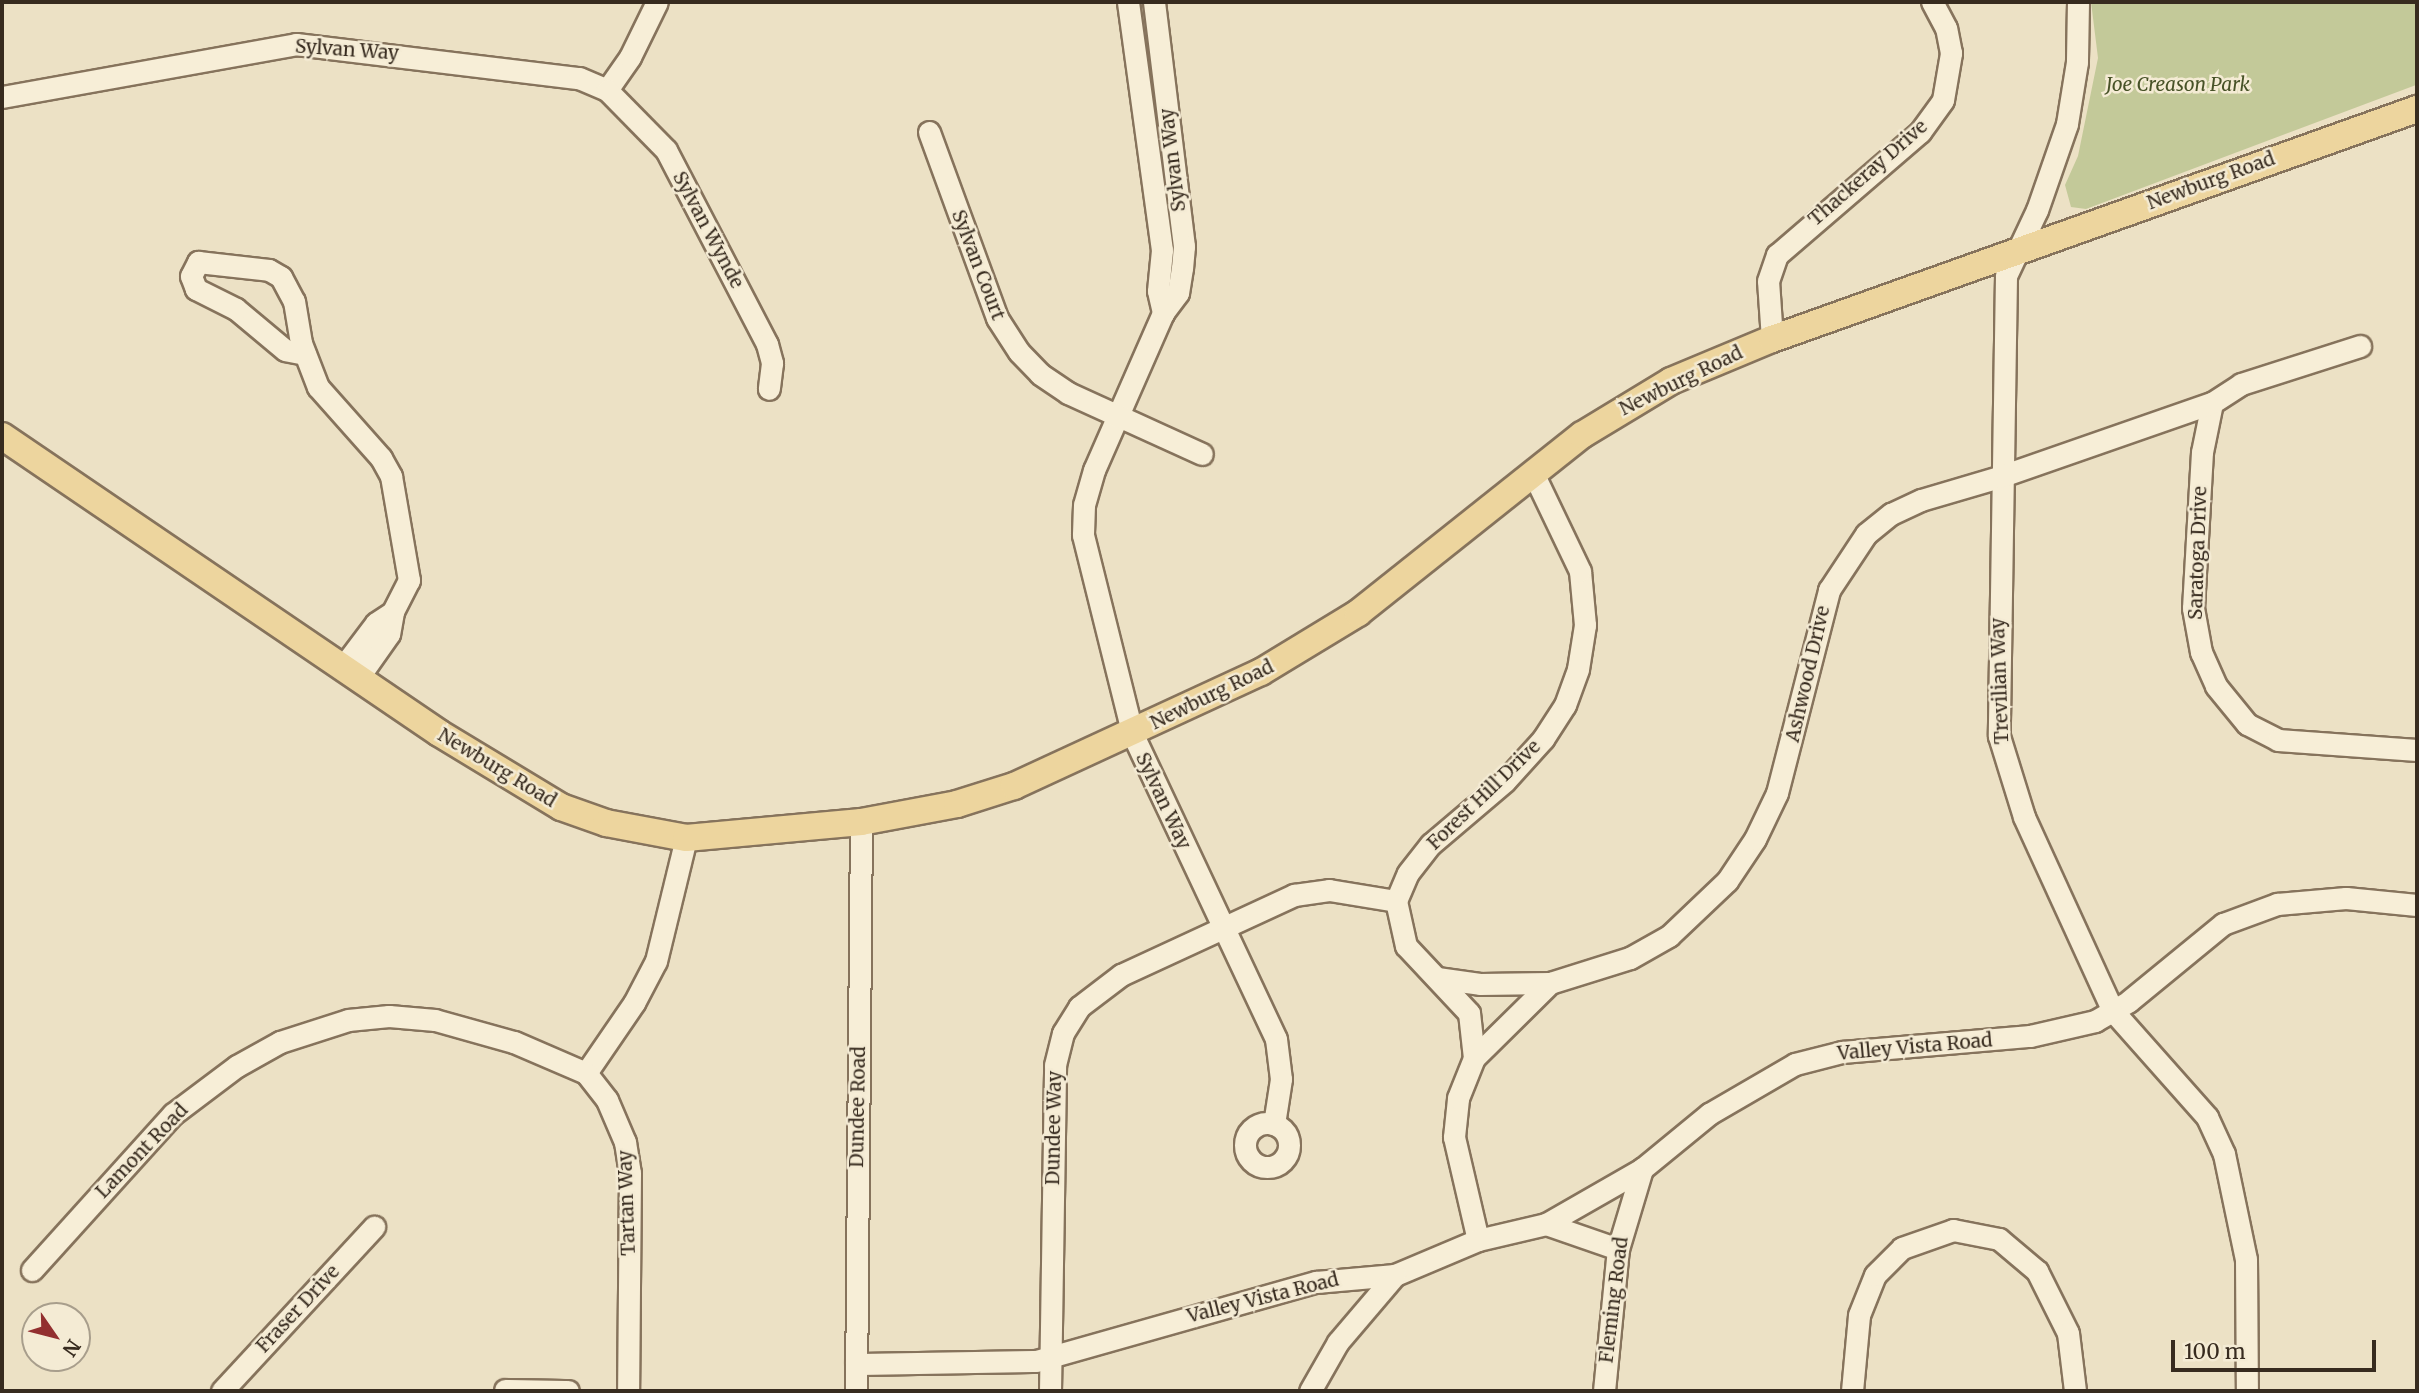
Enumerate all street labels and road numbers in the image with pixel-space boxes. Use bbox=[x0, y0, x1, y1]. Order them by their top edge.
street label: Sylvan Way bbox=[294, 35, 400, 65]
street label: Sylvan Way bbox=[1155, 107, 1191, 213]
street label: Thackeray Drive bbox=[1804, 115, 1932, 231]
street label: Newburg Road bbox=[2144, 147, 2278, 215]
street label: Sylvan Wynde bbox=[668, 168, 748, 292]
street label: Sylvan Court bbox=[947, 207, 1009, 323]
street label: Newburg Road bbox=[1616, 341, 1746, 421]
street label: Saratoga Drive bbox=[2184, 486, 2212, 620]
street label: Ashwood Drive bbox=[1781, 604, 1835, 744]
street label: Trevilian Way bbox=[1986, 617, 2014, 745]
street label: Newburg Road bbox=[1147, 655, 1277, 735]
street label: Newburg Road bbox=[434, 724, 560, 812]
street label: Forest Hill Drive bbox=[1423, 735, 1545, 855]
street label: Sylvan Way bbox=[1131, 749, 1195, 853]
street label: Valley Vista Road bbox=[1837, 1029, 1993, 1065]
street label: Dundee Road bbox=[846, 1046, 870, 1168]
street label: Dundee Way bbox=[1042, 1071, 1066, 1185]
street label: Lamont Road bbox=[91, 1099, 193, 1203]
street label: Tartan Way bbox=[614, 1150, 640, 1256]
street label: Fleming Road bbox=[1595, 1236, 1633, 1364]
street label: Fraser Drive bbox=[252, 1261, 344, 1357]
street label: Valley Vista Road bbox=[1185, 1268, 1341, 1328]

